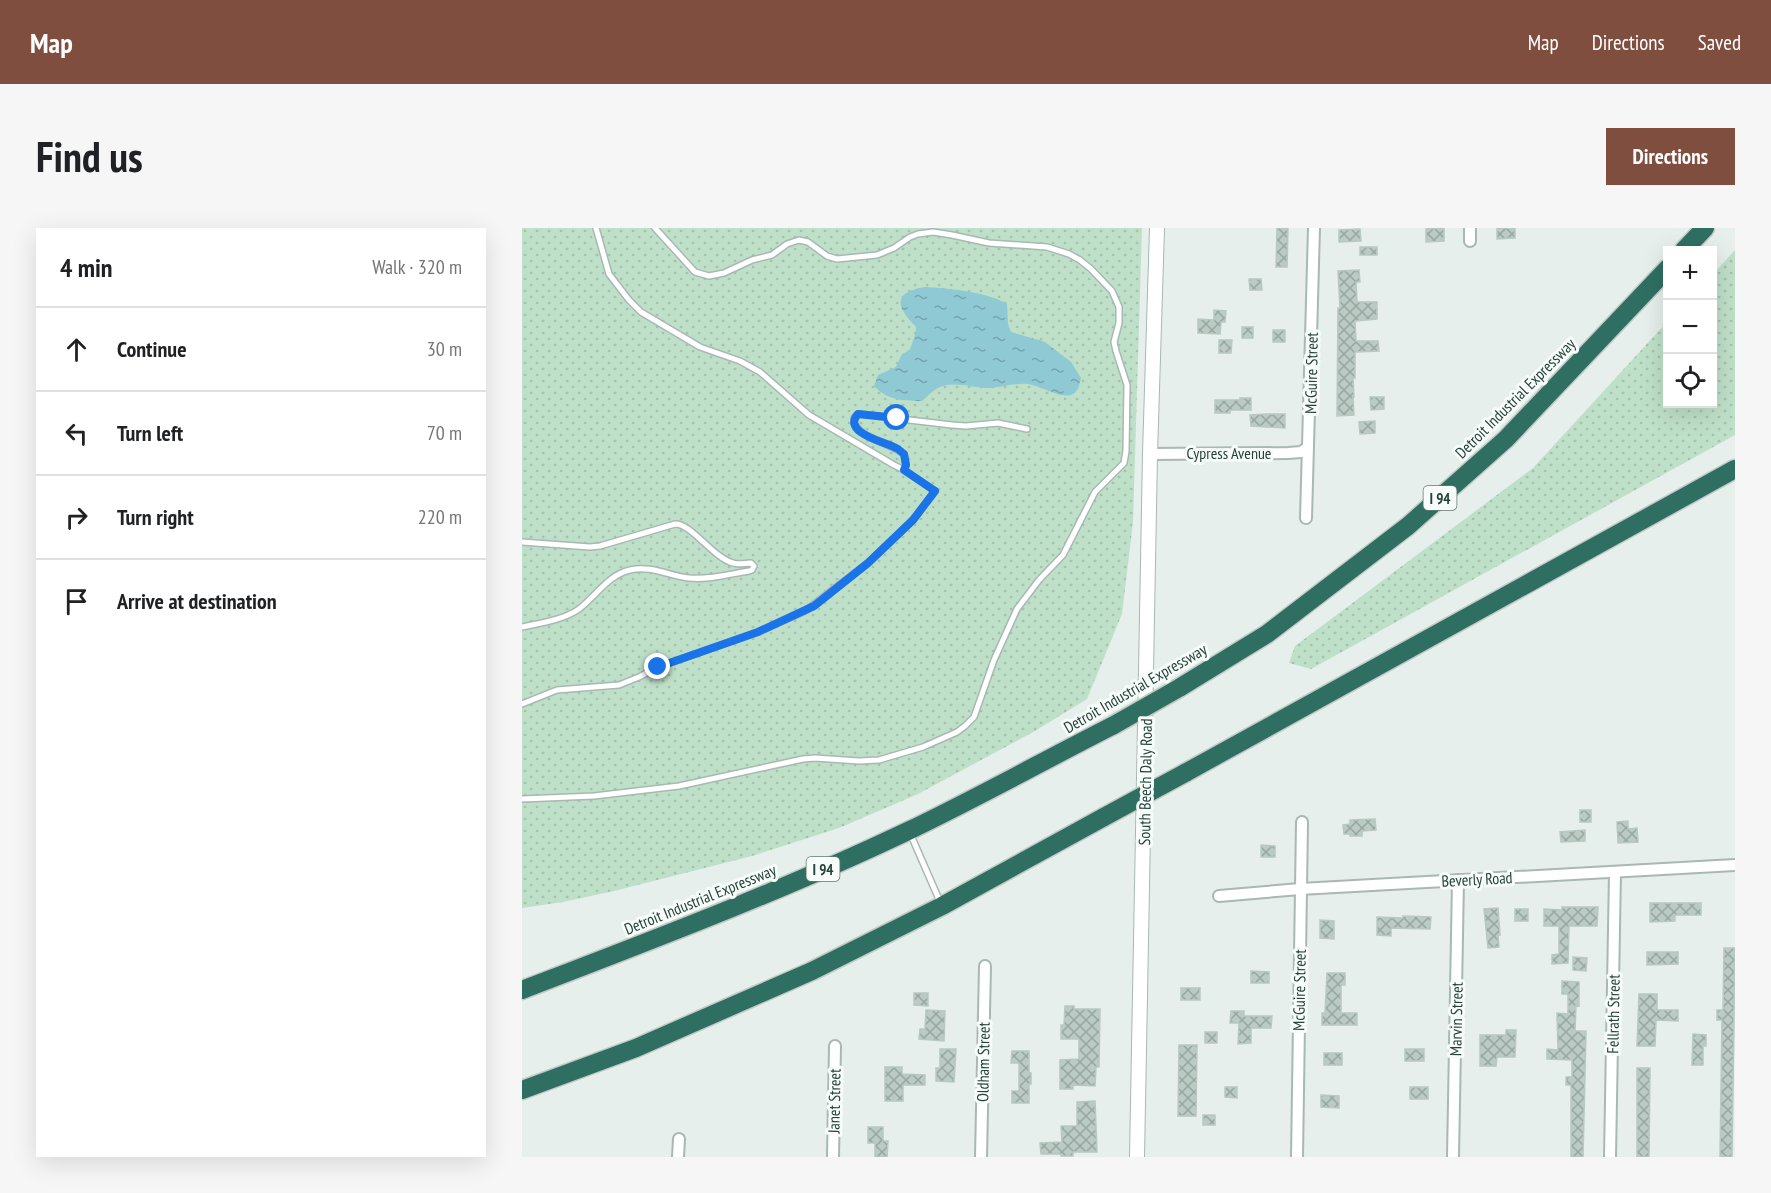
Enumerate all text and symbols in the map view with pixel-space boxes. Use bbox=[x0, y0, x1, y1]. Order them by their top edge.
text: Map bbox=[30, 24, 73, 61]
text: Map bbox=[1528, 29, 1559, 56]
text: Directions bbox=[1592, 29, 1665, 56]
text: Saved bbox=[1698, 29, 1741, 56]
button: Directions bbox=[1606, 128, 1735, 185]
text: Find us bbox=[36, 129, 143, 184]
map controls bbox=[1663, 246, 1717, 408]
button: + bbox=[1663, 246, 1717, 300]
text: 4 min bbox=[60, 251, 113, 284]
text: Walk · 320 m bbox=[372, 254, 462, 280]
button: − bbox=[1663, 300, 1717, 354]
street label: McGuire Street bbox=[1300, 331, 1322, 414]
icon: ahead bbox=[60, 333, 93, 366]
street label: Detroit Industrial Expressway bbox=[1451, 334, 1579, 462]
text: Continue bbox=[117, 335, 187, 363]
text: 30 m bbox=[427, 336, 462, 362]
button: locate bbox=[1663, 354, 1717, 408]
route start bbox=[883, 404, 909, 430]
icon: left bbox=[60, 417, 93, 450]
text: Turn left bbox=[117, 419, 183, 447]
text: 70 m bbox=[427, 420, 462, 446]
street label: Cypress Avenue bbox=[1187, 443, 1271, 463]
road number: I 94 bbox=[1424, 486, 1456, 510]
icon: right bbox=[60, 501, 93, 534]
text: Turn right bbox=[117, 503, 194, 531]
text: 220 m bbox=[418, 504, 462, 530]
icon: arrive bbox=[60, 585, 93, 618]
text: Arrive at destination bbox=[117, 587, 277, 615]
street label: Detroit Industrial Expressway bbox=[1060, 639, 1210, 737]
route end bbox=[644, 653, 670, 679]
street label: South Beech Daly Road bbox=[1134, 718, 1156, 846]
road number: I 94 bbox=[806, 857, 840, 881]
street label: Detroit Industrial Expressway bbox=[621, 859, 779, 939]
street label: Beverly Road bbox=[1441, 867, 1513, 891]
street label: McGuire Street bbox=[1288, 948, 1310, 1031]
street label: Fellrath Street bbox=[1602, 974, 1624, 1054]
street label: Marvin Street bbox=[1445, 981, 1467, 1056]
street label: Oldham Street bbox=[972, 1021, 994, 1102]
street label: Janet Street bbox=[823, 1068, 845, 1135]

